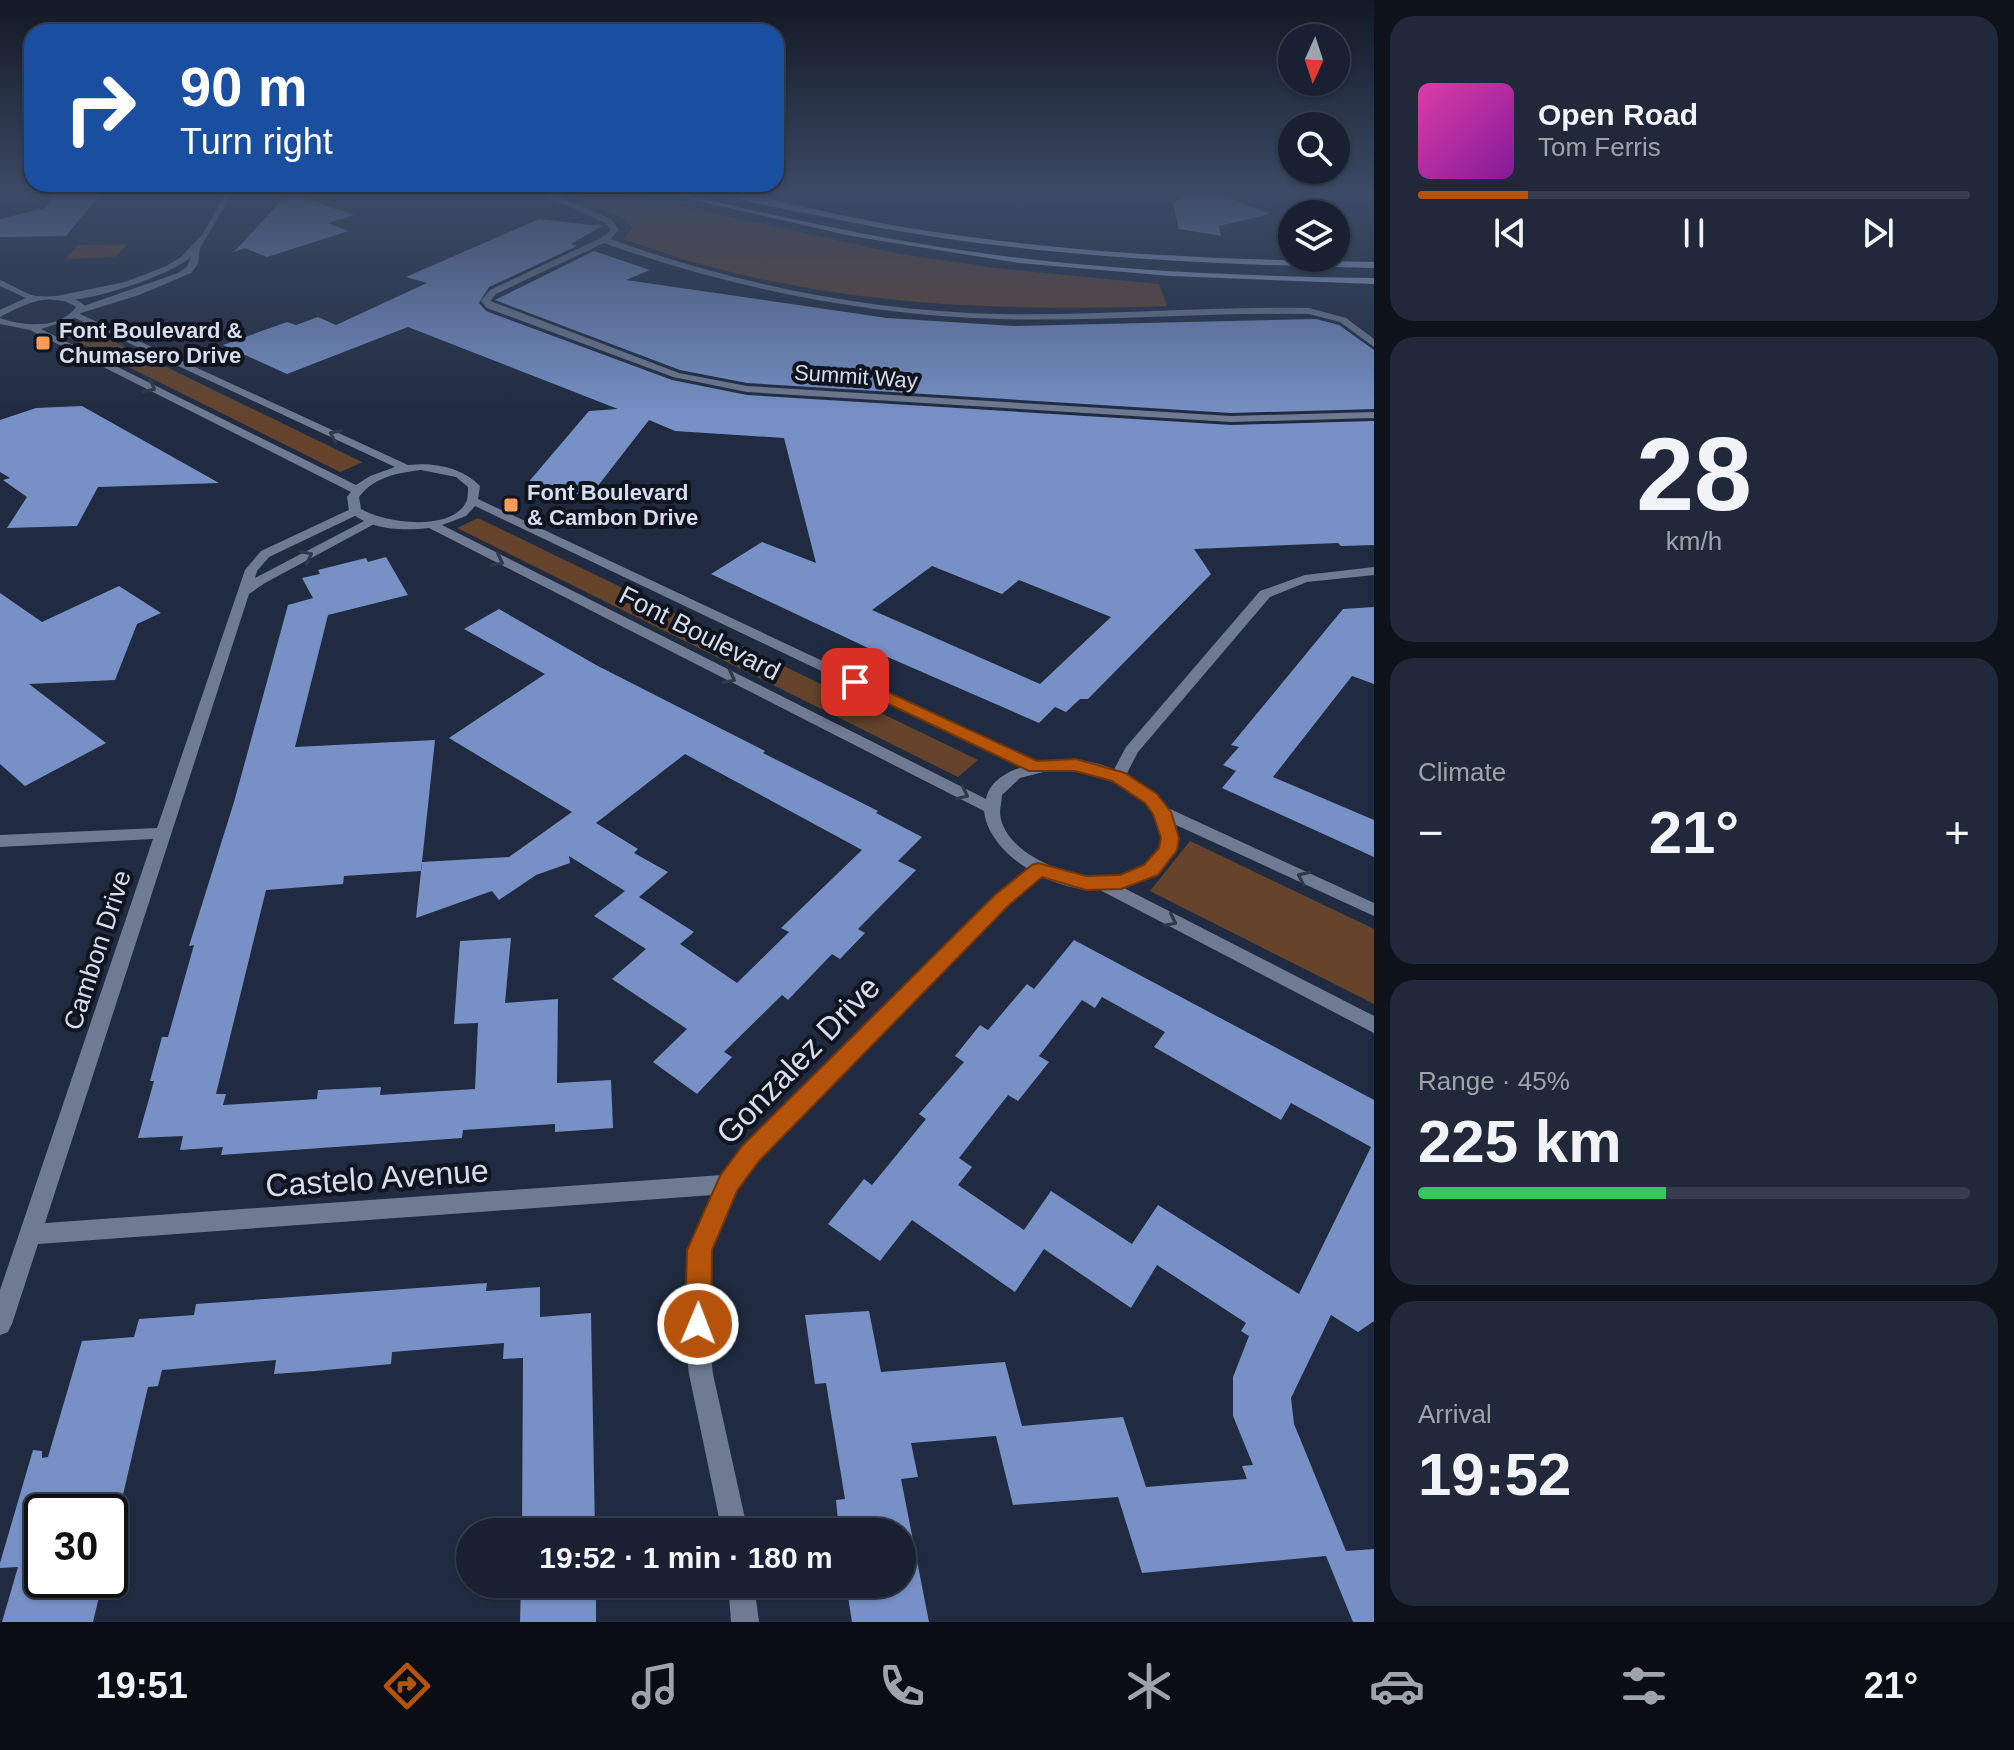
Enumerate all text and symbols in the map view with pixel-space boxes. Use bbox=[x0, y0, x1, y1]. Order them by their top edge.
north arrow bbox=[1278, 24, 1350, 96]
map controls bbox=[1278, 24, 1350, 272]
text: 90 m bbox=[180, 55, 308, 118]
icon: right bbox=[48, 56, 152, 160]
text: Open Road bbox=[1538, 98, 1698, 131]
button: search bbox=[1278, 112, 1350, 184]
text: Turn right bbox=[180, 121, 333, 162]
text: Tom Ferris bbox=[1538, 132, 1661, 162]
button: layers bbox=[1278, 200, 1350, 272]
icon: previous bbox=[1488, 211, 1532, 255]
icon: pause bbox=[1672, 211, 1716, 255]
icon: next bbox=[1856, 211, 1900, 255]
place label: Font Boulevard & Chumasero Drive bbox=[59, 318, 242, 368]
marker: Font Boulevard & Chumasero Drive bbox=[34, 334, 52, 352]
street label: Summit Way bbox=[793, 360, 919, 393]
one-way arrow bbox=[142, 378, 157, 393]
text: 28 bbox=[1636, 416, 1752, 532]
one-way arrow bbox=[329, 429, 343, 445]
place label: Font Boulevard & Cambon Drive bbox=[527, 480, 698, 530]
marker: Font Boulevard & Cambon Drive bbox=[502, 496, 520, 514]
text: km/h bbox=[1666, 526, 1722, 556]
one-way arrow bbox=[298, 550, 313, 565]
one-way arrow bbox=[490, 552, 505, 567]
street label: Font Boulevard bbox=[615, 580, 785, 686]
pin bbox=[821, 648, 889, 716]
icon: arrive bbox=[833, 660, 877, 704]
one-way arrow bbox=[722, 668, 737, 684]
text: Climate bbox=[1418, 757, 1506, 787]
one-way arrow bbox=[955, 784, 970, 800]
text: 21° bbox=[1649, 799, 1739, 866]
text: − bbox=[1418, 808, 1444, 857]
text: + bbox=[1944, 808, 1970, 857]
street label: Cambon Drive bbox=[57, 866, 137, 1034]
one-way arrow bbox=[1297, 871, 1312, 887]
one-way arrow bbox=[1163, 912, 1178, 927]
street label: Gonzalez Drive bbox=[709, 969, 887, 1151]
text: Range · 45% bbox=[1418, 1066, 1570, 1096]
text: 225 km bbox=[1418, 1108, 1622, 1175]
street label: Castelo Avenue bbox=[264, 1152, 490, 1204]
position arrow bbox=[656, 1282, 740, 1366]
text: Arrival bbox=[1418, 1399, 1492, 1429]
text: 19:52 bbox=[1418, 1441, 1571, 1508]
speed limit sign: 30 bbox=[24, 1494, 128, 1598]
text: 19:52 · 1 min · 180 m bbox=[539, 1541, 833, 1574]
icon: directions bbox=[379, 1658, 435, 1714]
icon: music bbox=[627, 1658, 683, 1714]
icon: phone bbox=[874, 1658, 930, 1714]
icon: climate bbox=[1121, 1658, 1177, 1714]
icon: car bbox=[1369, 1658, 1425, 1714]
icon: filters bbox=[1616, 1658, 1672, 1714]
text: 19:51 bbox=[96, 1665, 188, 1706]
text: 21° bbox=[1864, 1665, 1918, 1706]

